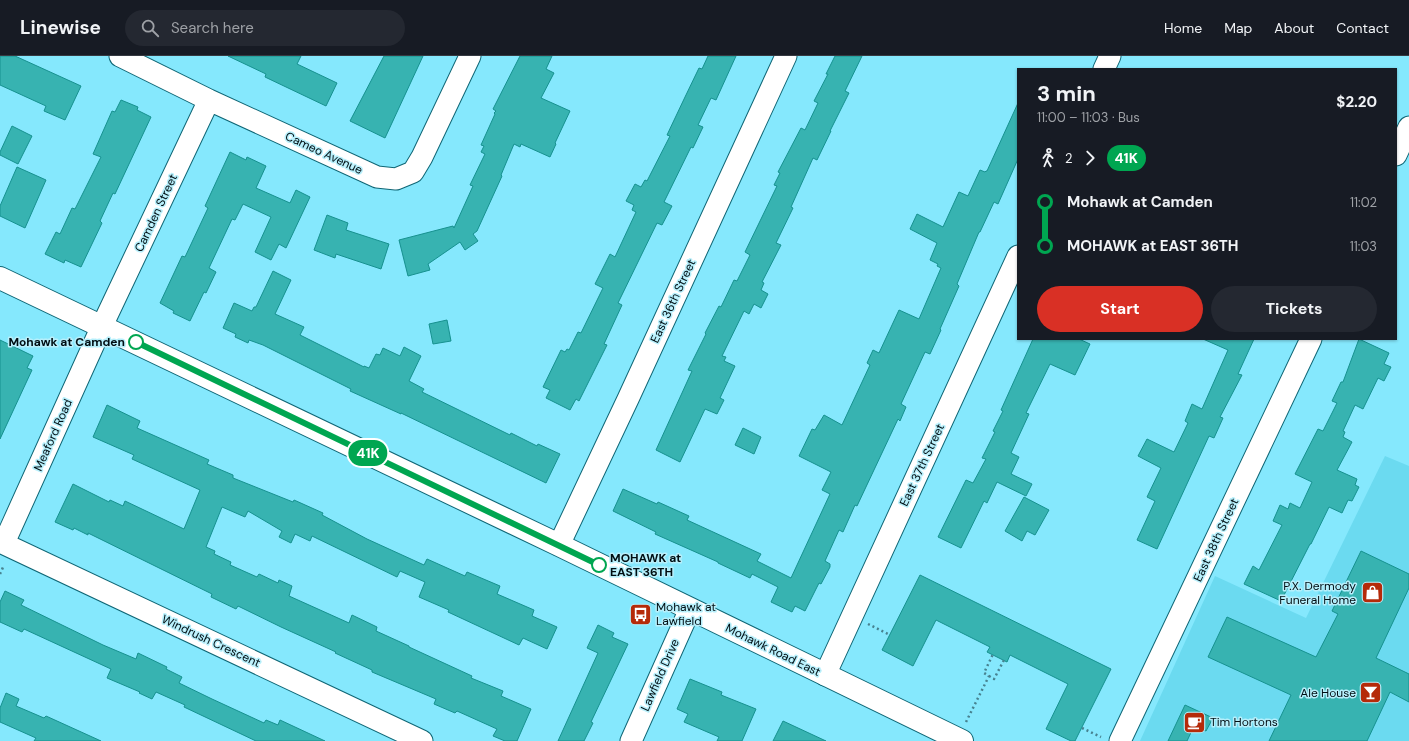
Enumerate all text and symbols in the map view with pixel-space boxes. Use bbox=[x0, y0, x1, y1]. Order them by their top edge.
search box bbox=[125, 10, 405, 46]
text: Linewise bbox=[20, 15, 101, 40]
icon: search bbox=[139, 17, 161, 39]
text: Search here bbox=[171, 18, 254, 38]
text: Home bbox=[1164, 19, 1202, 37]
text: Map bbox=[1224, 19, 1252, 37]
text: About bbox=[1274, 19, 1314, 37]
text: Contact bbox=[1336, 19, 1389, 37]
text: 3 min bbox=[1037, 79, 1096, 108]
text: $2.20 bbox=[1336, 92, 1377, 112]
text: 11:00 – 11:03 · Bus bbox=[1037, 109, 1140, 126]
street label: Cameo Avenue bbox=[283, 128, 365, 178]
icon: walk bbox=[1037, 147, 1059, 169]
icon: forward bbox=[1079, 147, 1101, 169]
text: 41K bbox=[1115, 149, 1138, 167]
text: 2 bbox=[1065, 150, 1073, 167]
street label: Camden Street bbox=[131, 171, 181, 255]
text: Mohawk at Camden bbox=[1067, 192, 1213, 212]
text: 11:02 bbox=[1350, 194, 1377, 211]
text: MOHAWK at EAST 36TH bbox=[1067, 236, 1238, 256]
text: 11:03 bbox=[1350, 238, 1377, 255]
street label: East 36th Street bbox=[647, 256, 699, 345]
button: Start bbox=[1037, 286, 1203, 332]
button: Tickets bbox=[1211, 286, 1377, 332]
place label: Mohawk at Camden bbox=[8, 334, 125, 350]
marker: Mohawk at Camden bbox=[128, 334, 144, 350]
street label: Meaford Road bbox=[30, 396, 76, 474]
street label: East 37th Street bbox=[896, 421, 948, 509]
line badge: 41K bbox=[345, 440, 391, 466]
text: 41K bbox=[356, 444, 380, 462]
street label: East 38th Street bbox=[1190, 496, 1242, 584]
place label: MOHAWK at EAST 36TH bbox=[610, 550, 681, 580]
marker: MOHAWK at EAST 36TH bbox=[591, 557, 607, 573]
place label: P.X. Dermody Funeral Home bbox=[1279, 578, 1356, 608]
shop icon: P.X. Dermody Funeral Home bbox=[1359, 580, 1385, 606]
place label: Mohawk at Lawfield bbox=[656, 599, 716, 629]
bus stop icon: Mohawk at Lawfield bbox=[627, 601, 653, 627]
street label: Windrush Crescent bbox=[159, 611, 263, 671]
street label: Mohawk Road East bbox=[723, 620, 823, 680]
street label: Lawfield Drive bbox=[637, 636, 683, 714]
bar icon: Ale House bbox=[1358, 680, 1384, 706]
place label: Ale House bbox=[1300, 685, 1356, 701]
cafe icon: Tim Hortons bbox=[1181, 709, 1207, 735]
place label: Tim Hortons bbox=[1210, 714, 1278, 730]

